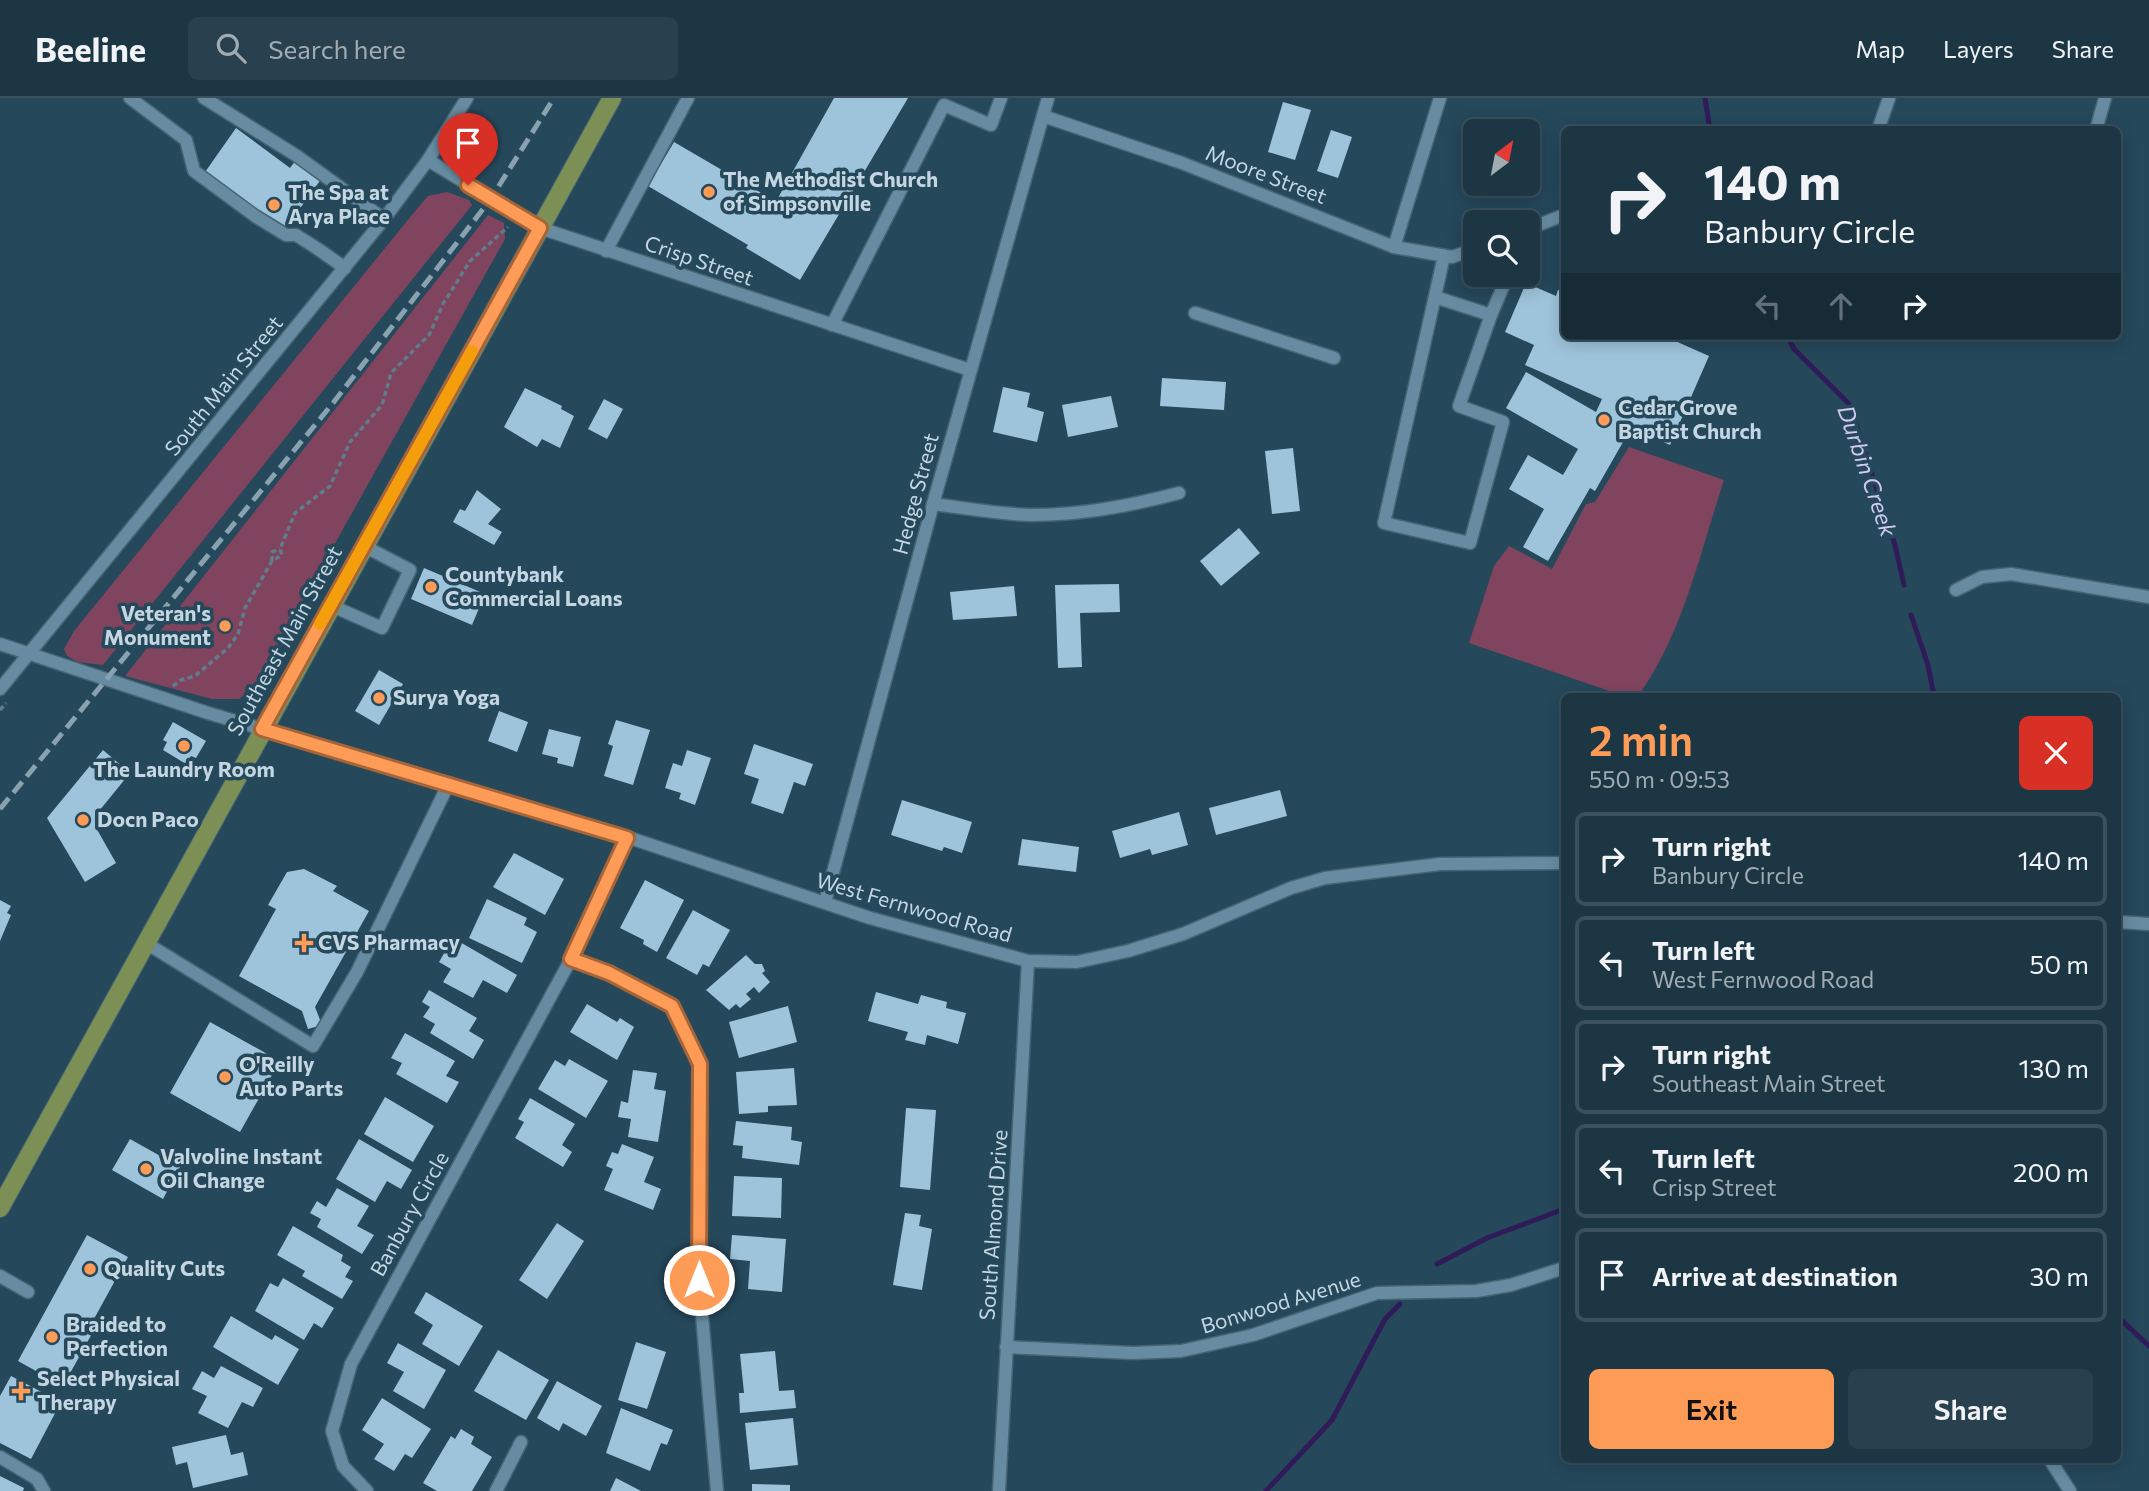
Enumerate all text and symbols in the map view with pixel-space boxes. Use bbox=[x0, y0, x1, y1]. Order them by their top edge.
search box bbox=[188, 17, 678, 80]
text: Beeline bbox=[35, 28, 146, 69]
icon: search bbox=[212, 29, 250, 67]
text: Search here bbox=[268, 33, 406, 64]
text: Map bbox=[1856, 34, 1905, 63]
text: Layers bbox=[1943, 34, 2014, 63]
text: Share bbox=[2052, 34, 2114, 63]
pin bbox=[438, 113, 498, 185]
north arrow bbox=[1463, 119, 1540, 196]
map controls bbox=[1463, 119, 1540, 287]
icon: arrive bbox=[449, 124, 487, 162]
street label: Moore Street bbox=[1202, 139, 1331, 208]
text: 140 m bbox=[1704, 150, 1841, 210]
icon: right bbox=[1589, 154, 1680, 245]
place label: The Methodist Church of Simpsonville bbox=[723, 166, 938, 215]
place label: The Spa at Arya Place bbox=[288, 179, 390, 228]
marker: The Methodist Church of Simpsonville bbox=[701, 184, 717, 200]
marker: The Spa at Arya Place bbox=[266, 197, 282, 213]
button: search bbox=[1463, 210, 1540, 287]
text: Banbury Circle bbox=[1704, 210, 1915, 250]
street label: Crisp Street bbox=[642, 229, 757, 290]
icon: left bbox=[1749, 287, 1787, 325]
icon: ahead bbox=[1822, 287, 1860, 325]
icon: right bbox=[1895, 287, 1933, 325]
street label: South Main Street bbox=[159, 310, 287, 460]
place label: Cedar Grove Baptist Church bbox=[1618, 394, 1762, 443]
water label: Durbin Creek bbox=[1832, 401, 1904, 541]
marker: Cedar Grove Baptist Church bbox=[1596, 412, 1612, 428]
street label: Hedge Street bbox=[886, 430, 943, 557]
street label: Southeast Main Street bbox=[221, 541, 346, 740]
place label: Countybank Commercial Loans bbox=[445, 561, 623, 610]
marker: Countybank Commercial Loans bbox=[423, 579, 439, 595]
place label: Veteran's Monument bbox=[104, 600, 211, 649]
marker: Veteran's Monument bbox=[217, 618, 233, 634]
place label: Surya Yoga bbox=[393, 684, 500, 709]
marker: Surya Yoga bbox=[371, 690, 387, 706]
text: 2 min bbox=[1589, 713, 1693, 765]
button: close bbox=[2019, 716, 2093, 790]
marker: The Laundry Room bbox=[176, 738, 192, 754]
place label: The Laundry Room bbox=[93, 756, 275, 781]
text: 550 m · 09:53 bbox=[1589, 765, 1730, 793]
place label: Docn Paco bbox=[97, 806, 199, 831]
marker: Docn Paco bbox=[75, 812, 91, 828]
text: Turn right bbox=[1652, 830, 1771, 861]
icon: right bbox=[1593, 840, 1631, 878]
text: 140 m bbox=[2018, 844, 2089, 875]
text: Banbury Circle bbox=[1652, 861, 1804, 889]
street label: West Fernwood Road bbox=[814, 867, 1015, 947]
place label: CVS Pharmacy bbox=[318, 929, 461, 954]
text: Turn left bbox=[1652, 934, 1755, 965]
marker: CVS Pharmacy bbox=[296, 935, 312, 951]
icon: left bbox=[1593, 944, 1631, 982]
text: 50 m bbox=[2029, 948, 2089, 979]
text: West Fernwood Road bbox=[1652, 965, 1874, 993]
text: Turn right bbox=[1652, 1038, 1771, 1069]
icon: right bbox=[1593, 1048, 1631, 1086]
place label: O'Reilly Auto Parts bbox=[239, 1051, 343, 1100]
text: 130 m bbox=[2018, 1052, 2089, 1083]
marker: O'Reilly Auto Parts bbox=[217, 1069, 233, 1085]
text: Southeast Main Street bbox=[1652, 1069, 1885, 1097]
street label: South Almond Drive bbox=[973, 1129, 1012, 1321]
text: Turn left bbox=[1652, 1142, 1755, 1173]
place label: Valvoline Instant Oil Change bbox=[160, 1143, 322, 1192]
street label: Banbury Circle bbox=[364, 1147, 453, 1280]
icon: left bbox=[1593, 1152, 1631, 1190]
text: 200 m bbox=[2013, 1156, 2089, 1187]
marker: Valvoline Instant Oil Change bbox=[138, 1161, 154, 1177]
text: Crisp Street bbox=[1652, 1173, 1776, 1201]
position arrow bbox=[662, 1243, 736, 1317]
place label: Quality Cuts bbox=[104, 1255, 225, 1280]
icon: arrive bbox=[1593, 1256, 1631, 1294]
text: Arrive at destination bbox=[1652, 1260, 1898, 1291]
text: 30 m bbox=[2030, 1260, 2089, 1291]
marker: Quality Cuts bbox=[82, 1261, 98, 1277]
street label: Bonwood Avenue bbox=[1198, 1265, 1363, 1338]
place label: Braided to Perfection bbox=[66, 1311, 168, 1360]
marker: Braided to Perfection bbox=[44, 1329, 60, 1345]
place label: Select Physical Therapy bbox=[37, 1365, 180, 1414]
button: Exit bbox=[1589, 1369, 1834, 1449]
button: Share bbox=[1848, 1369, 2093, 1449]
marker: Select Physical Therapy bbox=[11, 1381, 31, 1401]

